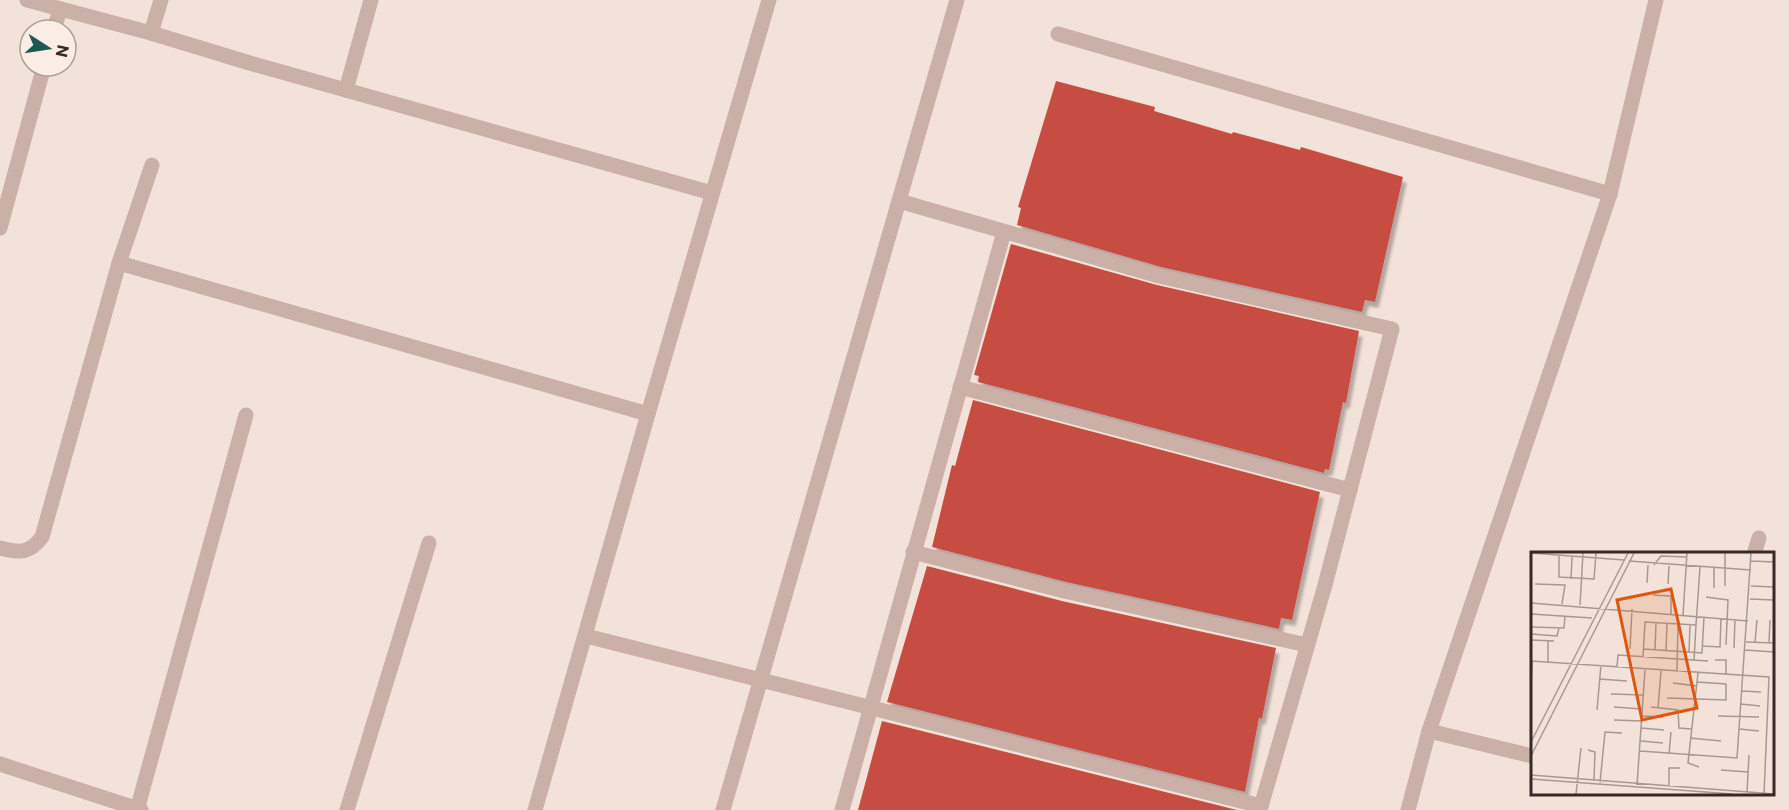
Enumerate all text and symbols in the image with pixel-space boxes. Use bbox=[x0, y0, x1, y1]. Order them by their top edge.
north arrow bbox=[18, 18, 78, 78]
text: N bbox=[53, 43, 74, 59]
inset map bbox=[1531, 552, 1774, 795]

